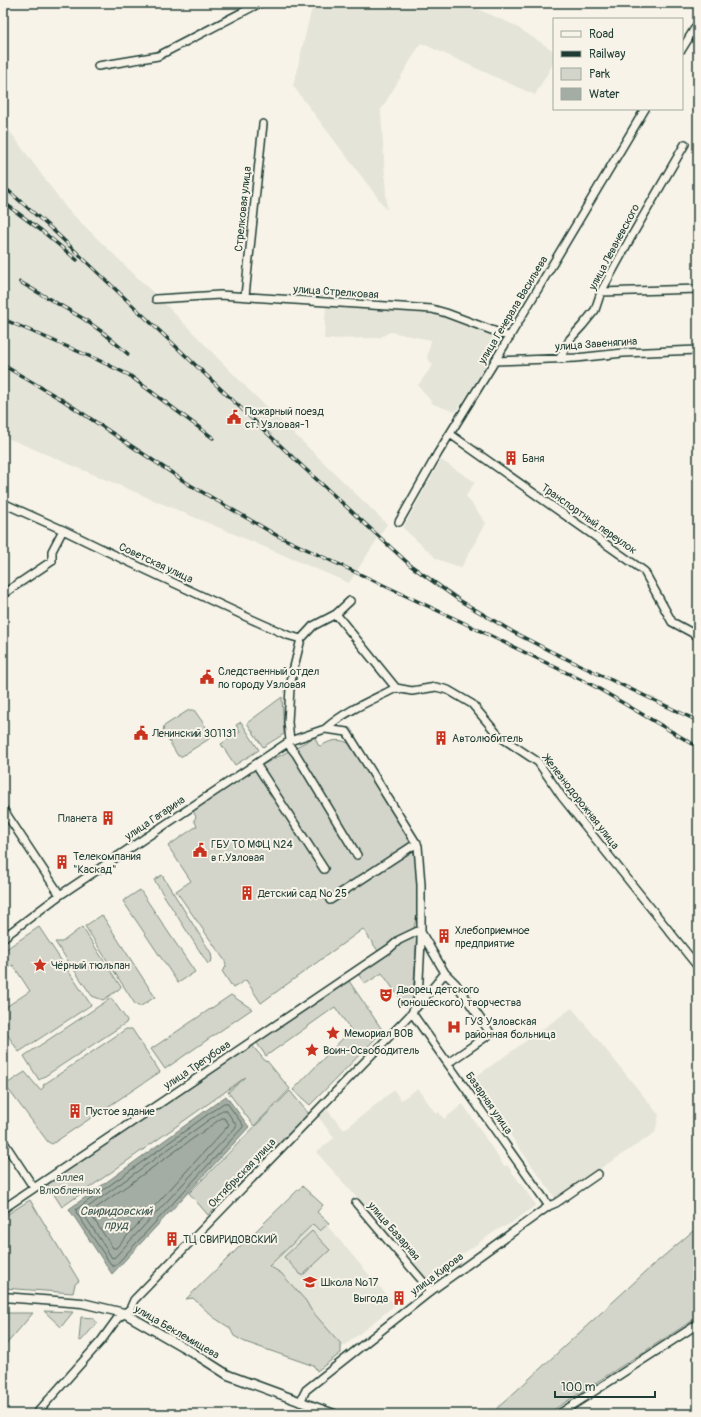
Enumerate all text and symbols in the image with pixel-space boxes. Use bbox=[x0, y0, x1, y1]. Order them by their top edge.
legend bbox=[553, 18, 683, 110]
text: Road bbox=[589, 27, 614, 42]
text: Railway bbox=[589, 47, 625, 62]
text: Park bbox=[589, 67, 610, 82]
text: Water bbox=[589, 87, 620, 102]
street label: Стрелковая улица bbox=[232, 166, 254, 252]
street label: улица Леваневского bbox=[585, 202, 642, 293]
street label: улица Генерала Васильева bbox=[475, 254, 550, 367]
street label: улица Стрелковая bbox=[292, 282, 379, 301]
street label: улица Завенягина bbox=[554, 335, 637, 353]
place label: Пожарный поезд ст. Узловая-1 bbox=[245, 405, 324, 431]
public building icon: Пожарный поезд ст. Узловая-1 bbox=[226, 409, 242, 425]
building icon: Баня bbox=[503, 450, 519, 466]
place label: Баня bbox=[522, 452, 544, 465]
street label: Транспортный переулок bbox=[539, 481, 640, 557]
street label: Советская улица bbox=[117, 540, 195, 586]
place label: Следственный отдел по городу Узловая bbox=[218, 665, 319, 691]
public building icon: Следственный отдел по городу Узловая bbox=[199, 669, 215, 685]
public building icon: Ленинский 301131 bbox=[133, 725, 149, 741]
place label: Ленинский 301131 bbox=[151, 727, 236, 740]
building icon: Автолюбитель bbox=[433, 730, 449, 746]
place label: Автолюбитель bbox=[452, 732, 523, 745]
street label: Железнодорожная улица bbox=[539, 751, 622, 852]
street label: улица Гагарина bbox=[122, 793, 188, 843]
building icon: Планета bbox=[100, 810, 116, 826]
place label: Планета bbox=[58, 812, 97, 825]
place label: ГБУ ТО МФЦ N24 в г.Узловая bbox=[211, 838, 293, 864]
public building icon: ГБУ ТО МФЦ N24 в г.Узловая bbox=[192, 842, 208, 858]
place label: Телекомпания "Каскад" bbox=[73, 850, 141, 876]
building icon: Телекомпания "Каскад" bbox=[54, 854, 70, 870]
building icon: Детский сад № 25 bbox=[239, 885, 255, 901]
place label: Детский сад № 25 bbox=[257, 887, 347, 900]
place label: Хлебоприемное предприятие bbox=[455, 924, 530, 950]
building icon: Хлебоприемное предприятие bbox=[436, 928, 452, 944]
place icon: Чёрный тюльпан bbox=[32, 957, 48, 973]
place label: Чёрный тюльпан bbox=[51, 959, 130, 972]
place label: Дворец детского (юношеского) творчества bbox=[396, 983, 521, 1009]
theatre icon: Дворец детского (юношеского) творчества bbox=[378, 987, 394, 1003]
place label: ГУЗ Узловская районная больница bbox=[465, 1015, 556, 1041]
hospital icon: ГУЗ Узловская районная больница bbox=[446, 1019, 462, 1035]
place icon: Мемориал ВОВ bbox=[325, 1025, 341, 1041]
place label: Мемориал ВОВ bbox=[344, 1027, 413, 1040]
street label: улица Трегубова bbox=[160, 1038, 233, 1093]
place icon: Воин-Освободитель bbox=[304, 1042, 320, 1058]
place label: Воин-Освободитель bbox=[323, 1044, 420, 1057]
street label: Базарная улица bbox=[463, 1069, 515, 1137]
building icon: Пустое здание bbox=[67, 1103, 83, 1119]
place label: Пустое здание bbox=[86, 1105, 155, 1118]
street label: Октябрьская улица bbox=[206, 1136, 278, 1210]
park label: аллея Влюбленных bbox=[39, 1171, 101, 1197]
street label: улица Базарная bbox=[365, 1198, 423, 1263]
water label: Свиридовский пруд bbox=[80, 1204, 154, 1233]
building icon: ТЦ СВИРИДОВСКИЙ bbox=[164, 1231, 180, 1247]
place label: ТЦ СВИРИДОВСКИЙ bbox=[183, 1233, 278, 1246]
street label: улица Кирова bbox=[407, 1250, 466, 1299]
school or university icon: Школа №17 bbox=[302, 1274, 318, 1290]
place label: Школа №17 bbox=[321, 1276, 379, 1289]
building icon: Выгода bbox=[391, 1290, 407, 1306]
place label: Выгода bbox=[353, 1292, 388, 1305]
street label: улица Беклемищева bbox=[131, 1302, 222, 1362]
scale bar bbox=[555, 1373, 655, 1399]
text: 100 m bbox=[561, 1380, 596, 1395]

